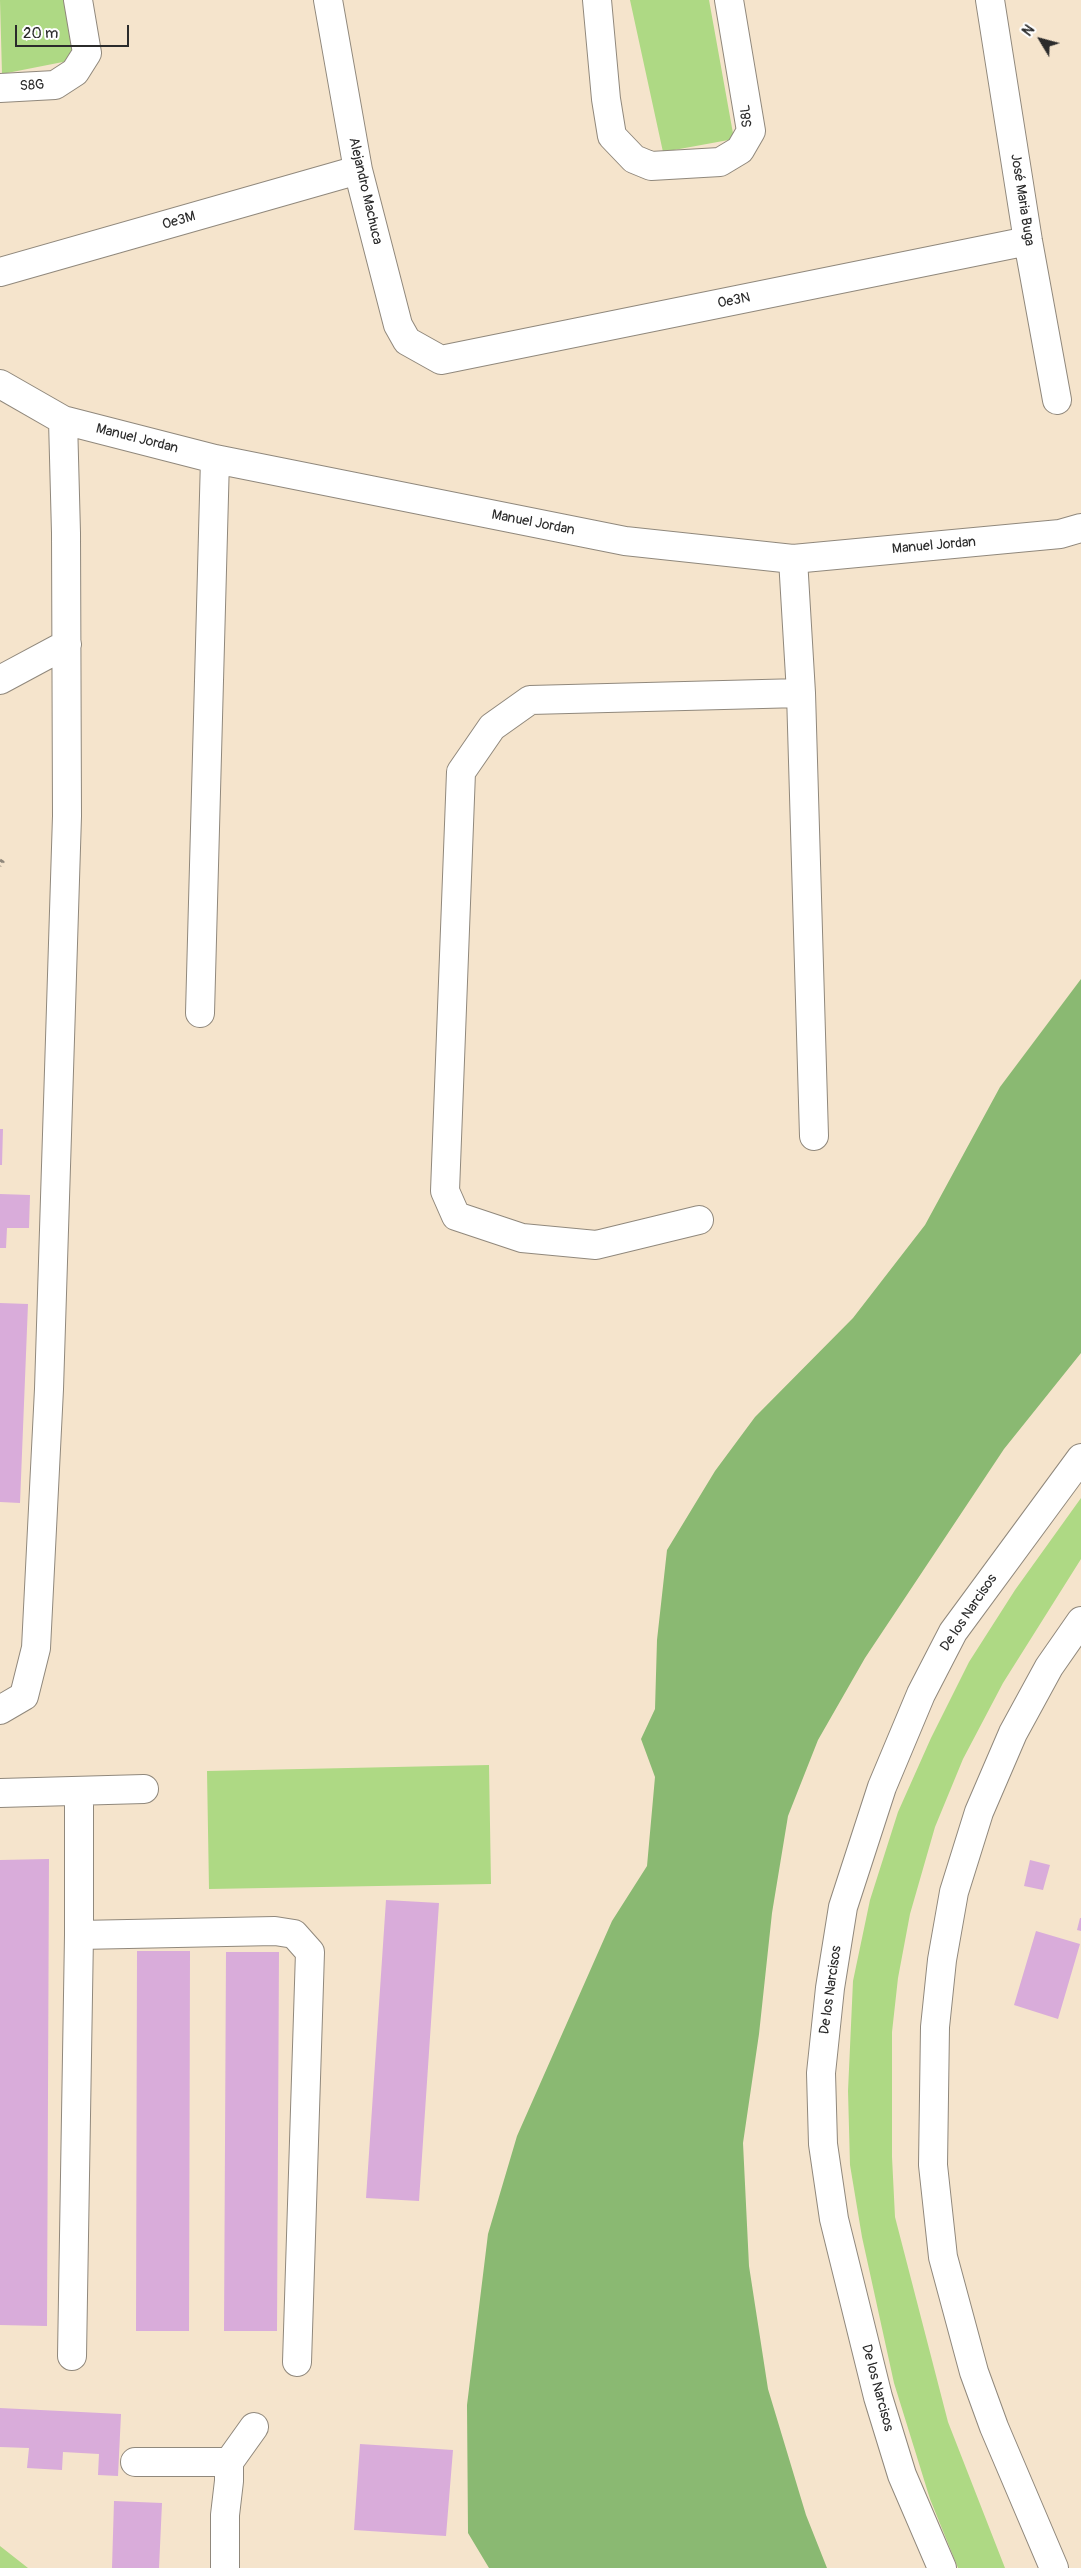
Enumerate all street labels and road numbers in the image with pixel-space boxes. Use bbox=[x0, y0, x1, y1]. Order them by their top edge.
street label: S8G bbox=[19, 77, 45, 95]
street label: S8L bbox=[737, 104, 757, 128]
street label: Alejandro Machuca bbox=[344, 136, 386, 246]
street label: José Maria Buga bbox=[1006, 153, 1038, 247]
street label: Oe3M bbox=[160, 208, 198, 234]
street label: Oe3N bbox=[716, 290, 752, 312]
street label: Manuel Jordan bbox=[94, 421, 180, 457]
street label: Manuel Jordan bbox=[490, 507, 576, 539]
street label: Manuel Jordan bbox=[891, 534, 977, 558]
street label: De los Narcisos bbox=[937, 1571, 1001, 1655]
street label: De los Narcisos bbox=[816, 1945, 846, 2035]
street label: De los Narcisos bbox=[857, 2343, 897, 2433]

